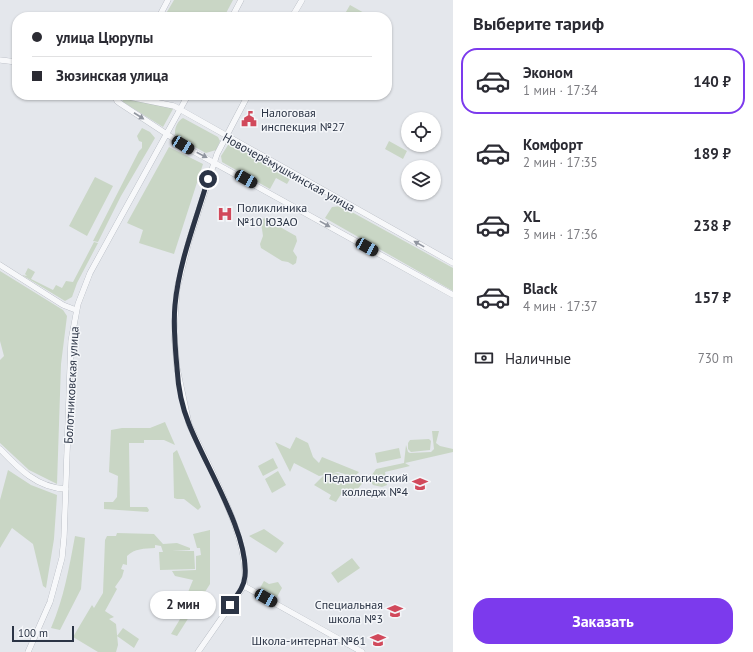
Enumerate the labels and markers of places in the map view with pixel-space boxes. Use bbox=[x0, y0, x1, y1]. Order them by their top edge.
place label: Налоговая инспекция №27 bbox=[261, 105, 345, 134]
public building icon: Налоговая инспекция №27 bbox=[240, 110, 258, 128]
place label: Поликлиника №10 ЮЗАО bbox=[237, 200, 307, 229]
hospital icon: Поликлиника №10 ЮЗАО bbox=[216, 205, 234, 223]
place label: Педагогический колледж №4 bbox=[324, 470, 408, 499]
school or university icon: Педагогический колледж №4 bbox=[411, 475, 429, 493]
place label: Специальная школа №3 bbox=[315, 597, 383, 626]
school or university icon: Специальная школа №3 bbox=[386, 602, 404, 620]
school or university icon: Школа-интернат №61 bbox=[369, 631, 387, 649]
place label: Школа-интернат №61 bbox=[252, 633, 366, 648]

